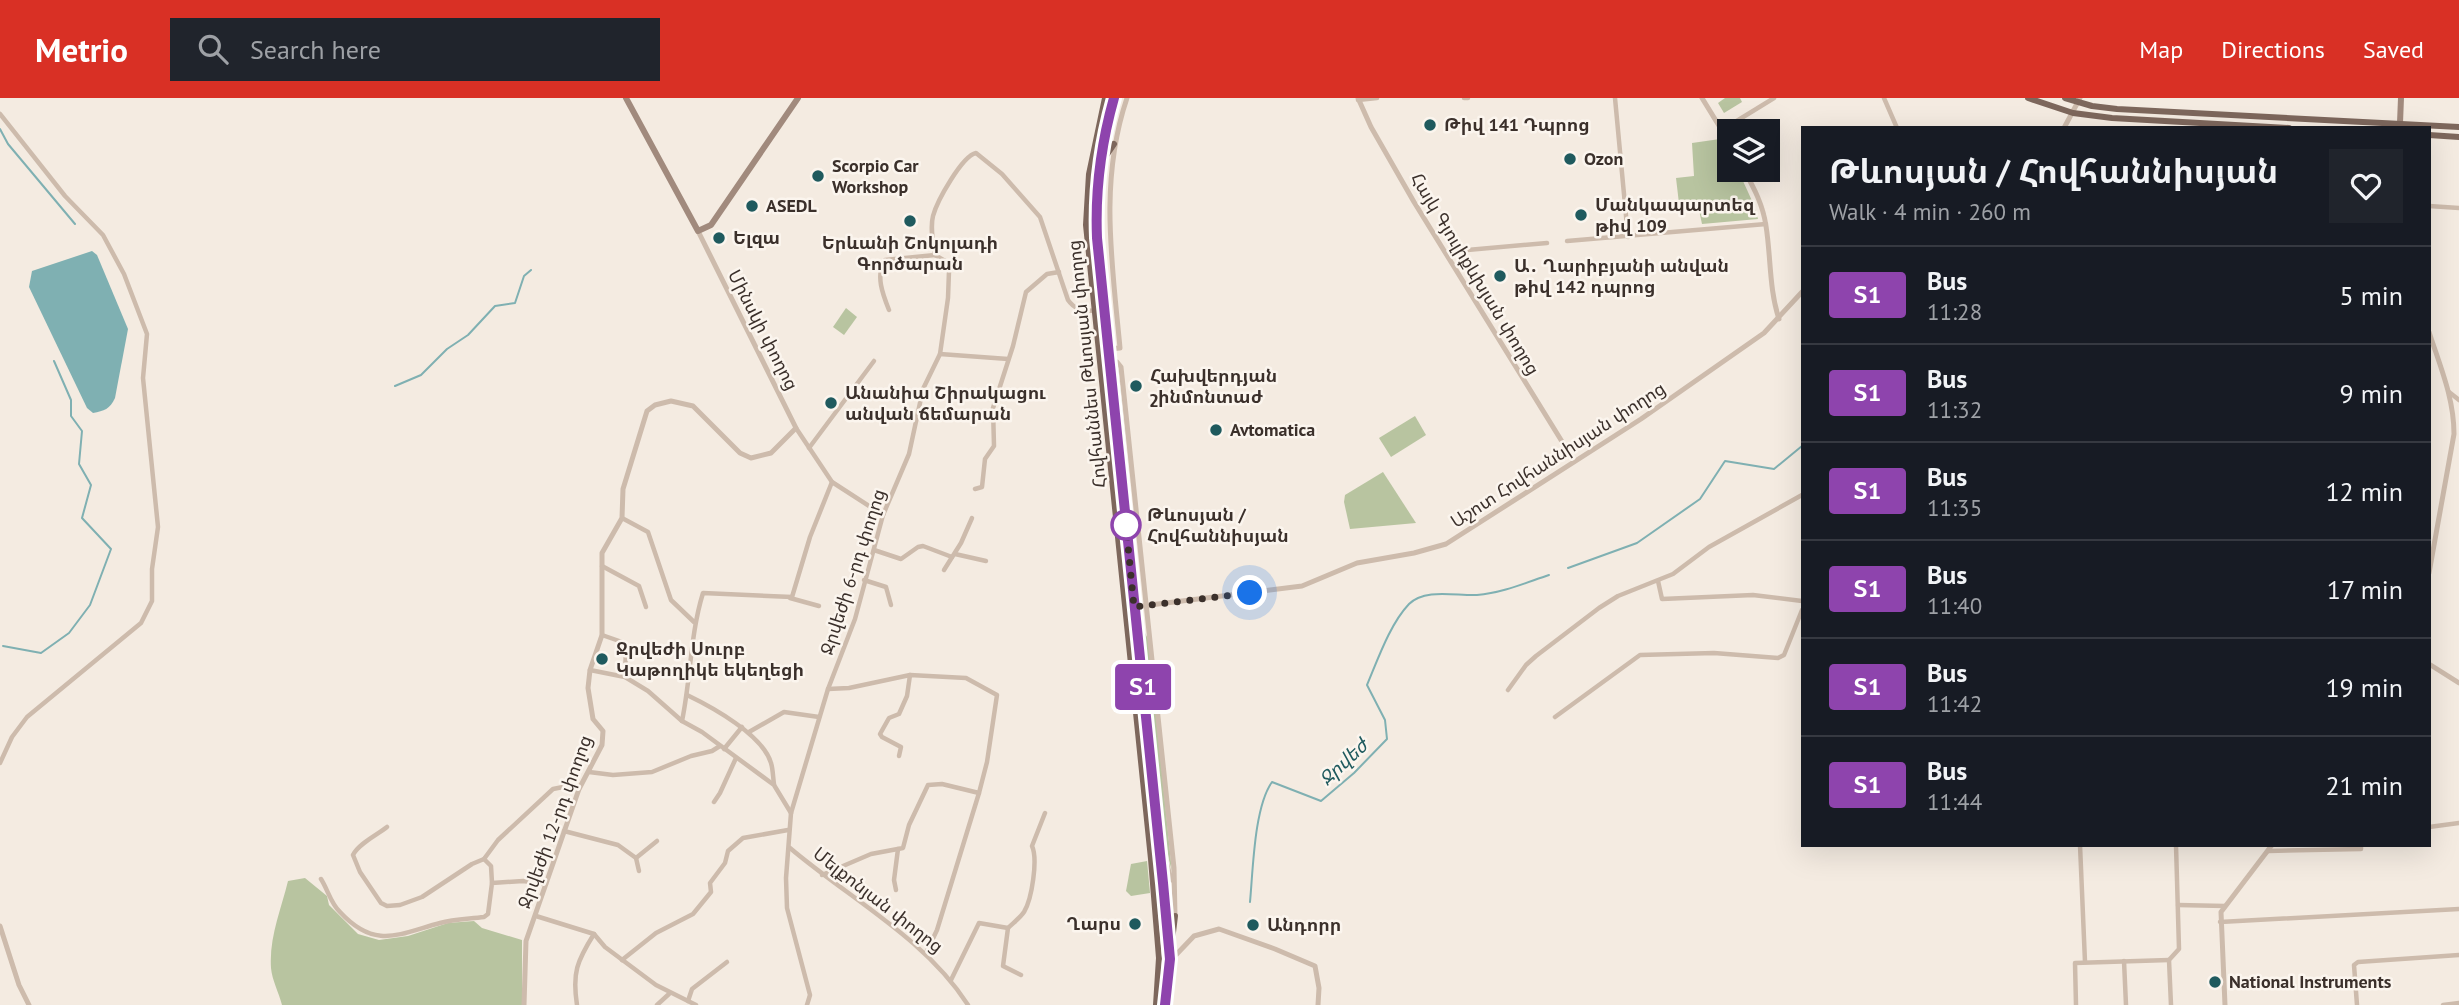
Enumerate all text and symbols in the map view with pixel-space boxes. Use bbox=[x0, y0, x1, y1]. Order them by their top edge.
search box bbox=[170, 18, 660, 81]
text: Metrio bbox=[35, 28, 128, 71]
icon: search bbox=[194, 30, 232, 68]
text: Search here bbox=[250, 33, 381, 66]
text: Map bbox=[2139, 34, 2183, 65]
text: Directions bbox=[2221, 34, 2325, 65]
text: Saved bbox=[2363, 34, 2424, 65]
place label: Թիվ 141 Դպրոց bbox=[1444, 113, 1590, 136]
marker: Թիվ 141 Դպրոց bbox=[1422, 117, 1438, 133]
map controls bbox=[1717, 119, 1780, 182]
button: layers bbox=[1717, 119, 1780, 182]
place label: Ozon bbox=[1584, 147, 1623, 170]
text: Թևոսյան / Հովհաննիսյան bbox=[1829, 149, 2278, 192]
button: heart bbox=[2329, 149, 2403, 223]
marker: Ozon bbox=[1562, 151, 1578, 167]
place label: Scorpio Car Workshop bbox=[832, 154, 919, 198]
marker: Scorpio Car Workshop bbox=[810, 168, 826, 184]
street label: Հայկ Գյուլիքևխյան փողոց bbox=[1406, 168, 1545, 379]
place label: Մանկապարտեզ թիվ 109 bbox=[1595, 193, 1756, 237]
place label: ASEDL bbox=[766, 194, 817, 217]
text: Walk · 4 min · 260 m bbox=[1829, 197, 2031, 226]
marker: ASEDL bbox=[744, 198, 760, 214]
marker: Մանկապարտեզ թիվ 109 bbox=[1573, 207, 1589, 223]
marker: Երևանի Շոկոլադի Գործարան bbox=[902, 213, 918, 229]
place label: Ելզա bbox=[733, 226, 780, 249]
marker: Ելզա bbox=[711, 230, 727, 246]
place label: Երևանի Շոկոլադի Գործարան bbox=[822, 231, 998, 275]
street label: Հովհաննես Թևոսյան փողոց bbox=[1062, 239, 1111, 489]
place label: Ա․ Ղարիբյանի անվան թիվ 142 դպրոց bbox=[1514, 254, 1729, 298]
text: Bus bbox=[1927, 264, 1967, 297]
street label: Մինսկի փողոց bbox=[723, 266, 804, 394]
marker: Ա․ Ղարիբյանի անվան թիվ 142 դպրոց bbox=[1492, 268, 1508, 284]
text: Տ1 bbox=[1854, 279, 1881, 310]
text: 5 min bbox=[2340, 279, 2403, 312]
text: 11:28 bbox=[1927, 297, 1982, 326]
text: Bus bbox=[1927, 362, 1967, 395]
place label: Հախվերդյան շինմոնտաժ bbox=[1150, 364, 1277, 408]
street label: Աշոտ Հովհաննիսյան փողոց bbox=[1446, 376, 1669, 533]
text: Տ1 bbox=[1854, 377, 1881, 408]
text: 9 min bbox=[2340, 377, 2403, 410]
marker: Հախվերդյան շինմոնտաժ bbox=[1128, 378, 1144, 394]
place label: Անանիա Շիրակացու անվան ճեմարան bbox=[845, 381, 1046, 425]
marker: Անանիա Շիրակացու անվան ճեմարան bbox=[823, 395, 839, 411]
text: 11:32 bbox=[1927, 395, 1982, 424]
place label: Avtomatica bbox=[1230, 418, 1315, 441]
marker: Avtomatica bbox=[1208, 422, 1224, 438]
text: Bus bbox=[1927, 460, 1967, 493]
text: Տ1 bbox=[1854, 475, 1881, 506]
text: 12 min bbox=[2325, 475, 2403, 508]
street label: Ջրվեժի 6-րդ փողոց bbox=[815, 486, 890, 658]
text: 11:35 bbox=[1927, 493, 1982, 522]
place label: Թևոսյան / Հովհաննիսյան bbox=[1147, 503, 1289, 547]
marker: Թևոսյան / Հովհաննիսյան bbox=[1111, 510, 1141, 540]
text: Bus bbox=[1927, 558, 1967, 591]
text: Տ1 bbox=[1854, 573, 1881, 604]
text: 17 min bbox=[2327, 573, 2403, 606]
your location bbox=[1232, 575, 1267, 610]
text: 11:40 bbox=[1927, 591, 1982, 620]
place label: Ջրվեժի Սուրբ Կաթողիկե եկեղեցի bbox=[616, 637, 804, 681]
marker: Ջրվեժի Սուրբ Կաթողիկե եկեղեցի bbox=[594, 651, 610, 667]
text: Bus bbox=[1927, 656, 1967, 689]
line badge: Տ1 bbox=[1112, 664, 1174, 710]
text: Տ1 bbox=[1129, 671, 1157, 702]
text: Տ1 bbox=[1854, 671, 1881, 702]
text: 19 min bbox=[2325, 671, 2403, 704]
text: 11:42 bbox=[1927, 689, 1982, 718]
street label: Ջրվեժի 12-րդ փողոց bbox=[512, 732, 597, 912]
water label: Ջրվեժ bbox=[1314, 732, 1374, 790]
text: Bus bbox=[1927, 754, 1967, 787]
text: Տ1 bbox=[1854, 769, 1881, 800]
text: 21 min bbox=[2325, 769, 2403, 802]
text: 11:44 bbox=[1927, 787, 1982, 816]
street label: Մելքոնյան փողոց bbox=[809, 842, 948, 958]
place label: Ղարս bbox=[1066, 912, 1121, 935]
place label: Անդորր bbox=[1267, 913, 1341, 936]
marker: Ղարս bbox=[1127, 916, 1143, 932]
marker: Անդորր bbox=[1245, 917, 1261, 933]
place label: National Instruments bbox=[2229, 970, 2392, 993]
marker: National Instruments bbox=[2207, 974, 2223, 990]

